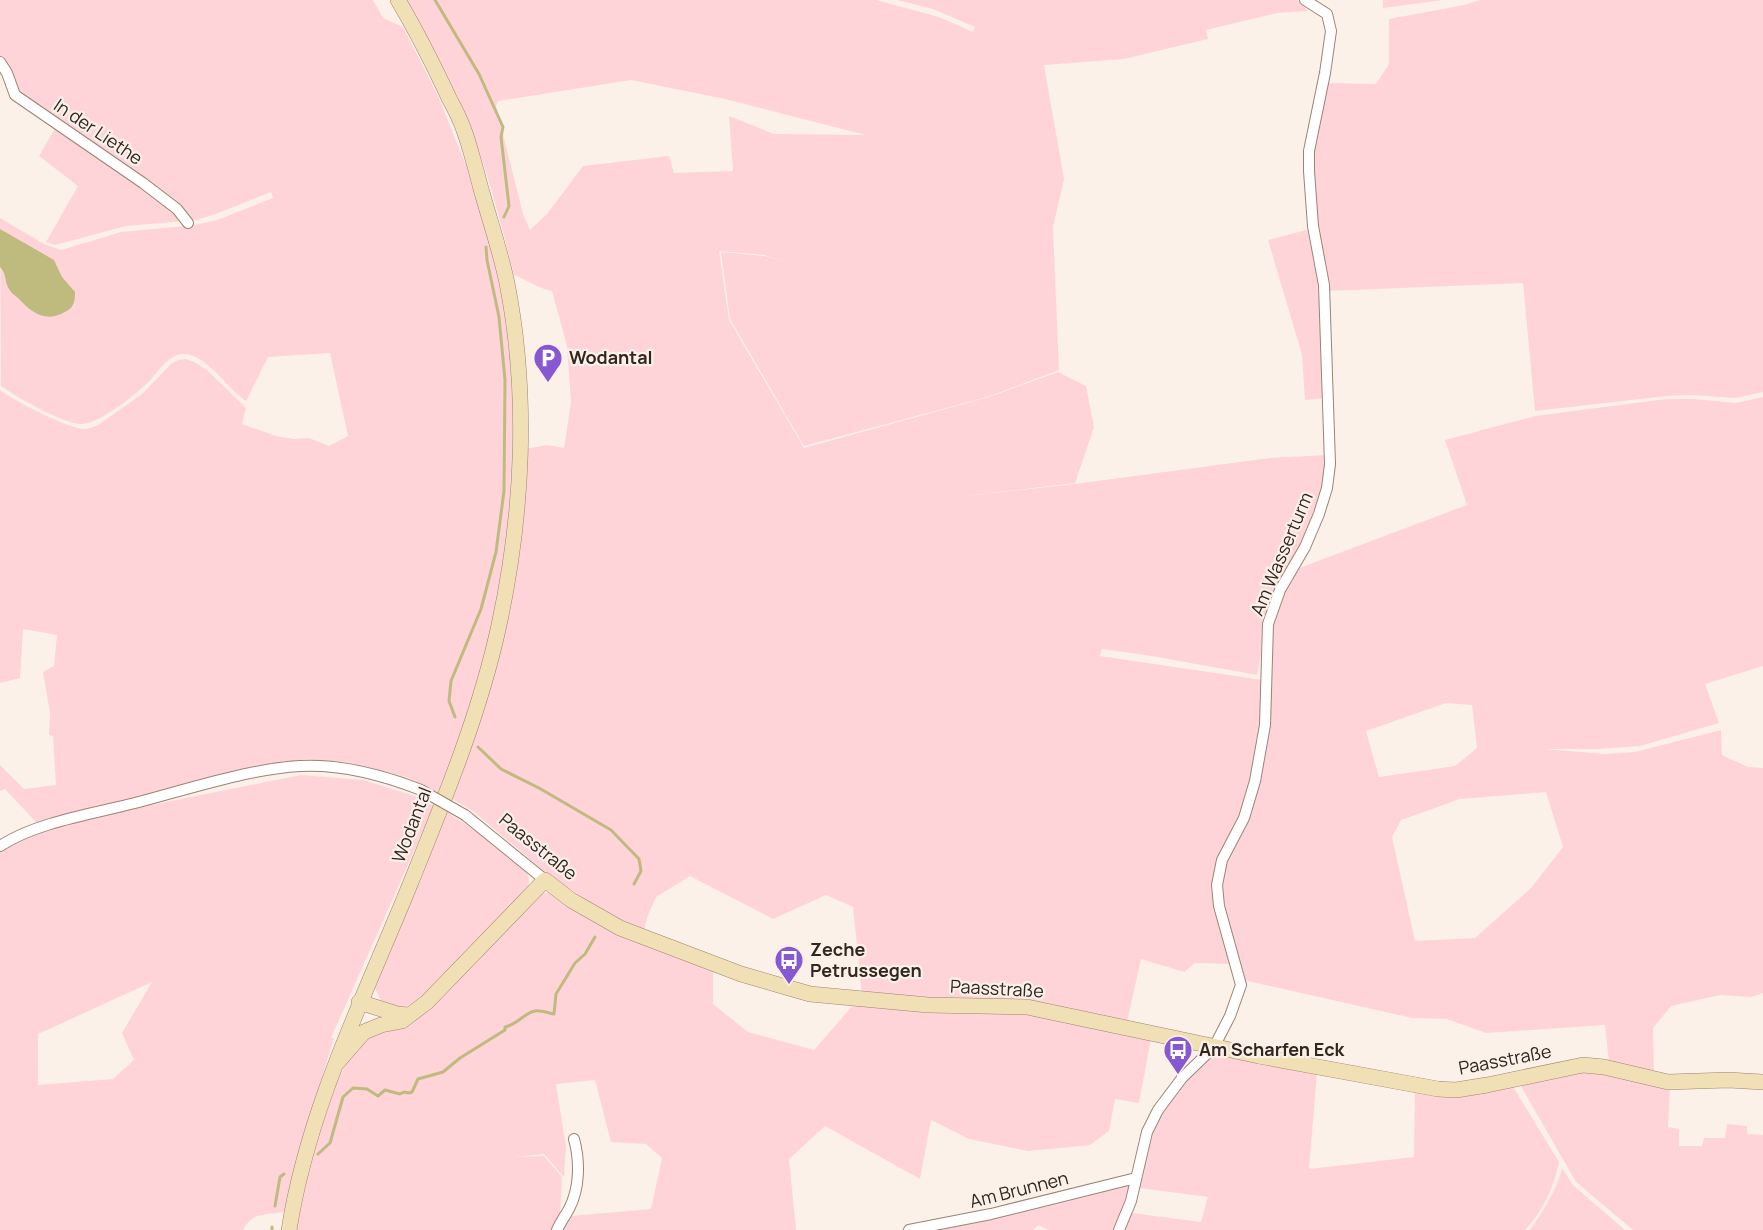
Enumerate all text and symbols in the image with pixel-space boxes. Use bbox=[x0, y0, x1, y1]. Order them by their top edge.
street label: In der Liethe bbox=[50, 93, 148, 170]
parking icon: Wodantal bbox=[532, 342, 564, 384]
place label: Wodantal bbox=[569, 345, 653, 369]
street label: Am Wasserturm bbox=[1244, 488, 1318, 619]
street label: Wodantal bbox=[386, 783, 436, 866]
street label: Paasstraße bbox=[495, 807, 583, 885]
place label: Zeche Petrussegen bbox=[810, 937, 922, 982]
bus stop icon: Zeche Petrussegen bbox=[773, 944, 805, 986]
street label: Paasstraße bbox=[949, 974, 1045, 1002]
bus stop icon: Am Scharfen Eck bbox=[1162, 1034, 1194, 1076]
place label: Am Scharfen Eck bbox=[1199, 1037, 1346, 1061]
street label: Paasstraße bbox=[1456, 1038, 1553, 1080]
street label: Am Brunnen bbox=[967, 1165, 1071, 1213]

